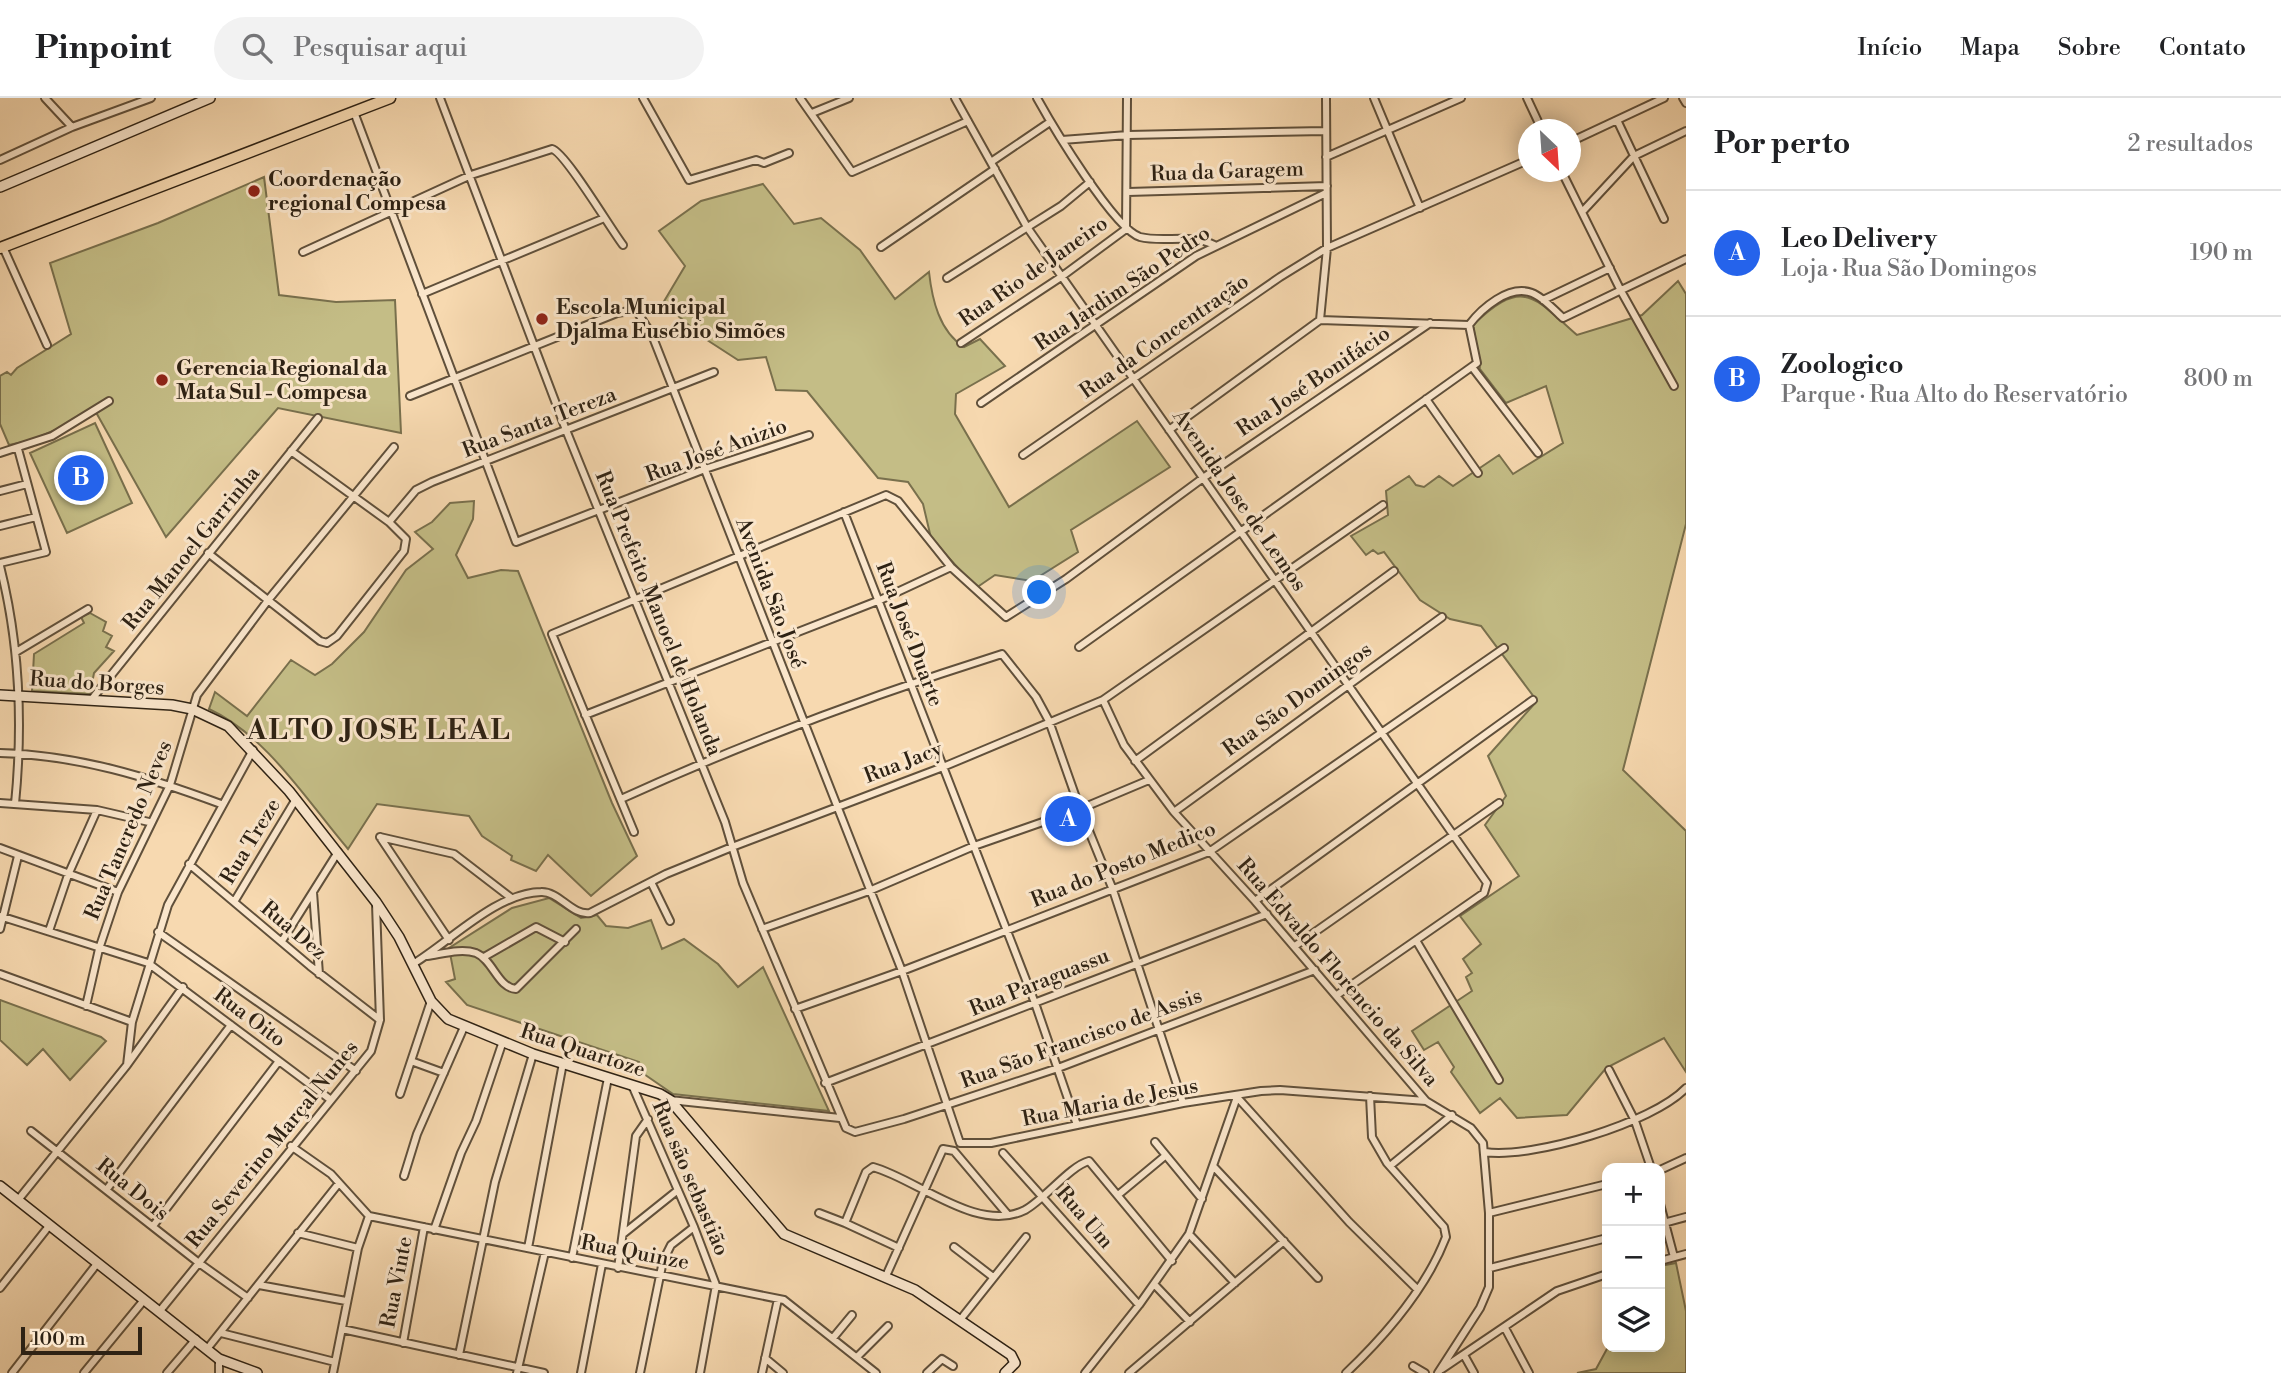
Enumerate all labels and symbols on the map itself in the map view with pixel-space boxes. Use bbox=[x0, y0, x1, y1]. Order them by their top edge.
north arrow bbox=[1518, 119, 1581, 182]
street label: Rua da Garagem bbox=[1150, 156, 1304, 188]
place label: Coordenação regional Compesa bbox=[268, 167, 447, 217]
marker: Coordenação regional Compesa bbox=[246, 183, 262, 199]
street label: Rua Rio de Janeiro bbox=[954, 211, 1113, 333]
street label: Rua Jardim São Pedro bbox=[1030, 220, 1215, 357]
street label: Rua da Concentração bbox=[1075, 269, 1254, 405]
place label: Escola Municipal Djalma Eusébio Simões bbox=[556, 295, 785, 345]
marker: Escola Municipal Djalma Eusébio Simões bbox=[534, 311, 550, 327]
street label: Rua José Bonifácio bbox=[1232, 321, 1395, 443]
place label: Gerencia Regional da Mata Sul - Compesa bbox=[176, 356, 388, 406]
marker: Gerencia Regional da Mata Sul - Compesa bbox=[154, 372, 170, 388]
street label: Rua Santa Tereza bbox=[459, 381, 620, 464]
street label: Avenida Jose de Lemos bbox=[1166, 404, 1312, 597]
street label: Rua José Anizio bbox=[642, 413, 791, 489]
pin: B bbox=[58, 452, 104, 504]
street label: Rua Manoel Garrinha bbox=[118, 461, 266, 636]
street label: Rua Prefeito Manoel de Holanda bbox=[589, 467, 727, 760]
street label: Avenida São José bbox=[729, 513, 811, 673]
street label: Rua José Duarte bbox=[870, 558, 949, 710]
your location bbox=[1022, 575, 1056, 609]
street label: Rua São Domingos bbox=[1218, 637, 1377, 763]
street label: Rua do Borges bbox=[28, 666, 165, 702]
district label: ALTO JOSE LEAL bbox=[246, 713, 511, 748]
street label: Rua Jacy bbox=[861, 736, 947, 790]
street label: Rua Tancredo Neves bbox=[79, 737, 178, 924]
pin: A bbox=[1045, 793, 1091, 845]
street label: Rua Treze bbox=[215, 794, 287, 889]
street label: Rua do Posto Medico bbox=[1027, 816, 1220, 914]
street label: Rua Edvaldo Florencio da Silva bbox=[1231, 853, 1444, 1092]
street label: Rua Dez bbox=[255, 896, 332, 966]
street label: Rua Paraguassu bbox=[966, 943, 1113, 1023]
street label: Rua Oito bbox=[208, 982, 291, 1053]
street label: Rua São Francisco de Assis bbox=[957, 983, 1206, 1095]
street label: Rua Quartoze bbox=[517, 1019, 648, 1083]
street label: Rua Severino Marçal Nunes bbox=[181, 1036, 364, 1254]
street label: Rua Maria de Jesus bbox=[1020, 1073, 1200, 1133]
street label: Rua são sebastião bbox=[646, 1097, 734, 1260]
street label: Rua Dois bbox=[91, 1153, 174, 1227]
street label: Rua Um bbox=[1050, 1181, 1119, 1254]
street label: Rua Quinze bbox=[578, 1230, 691, 1276]
street label: Rua Vinte bbox=[375, 1234, 419, 1330]
scale bar bbox=[21, 1324, 142, 1356]

